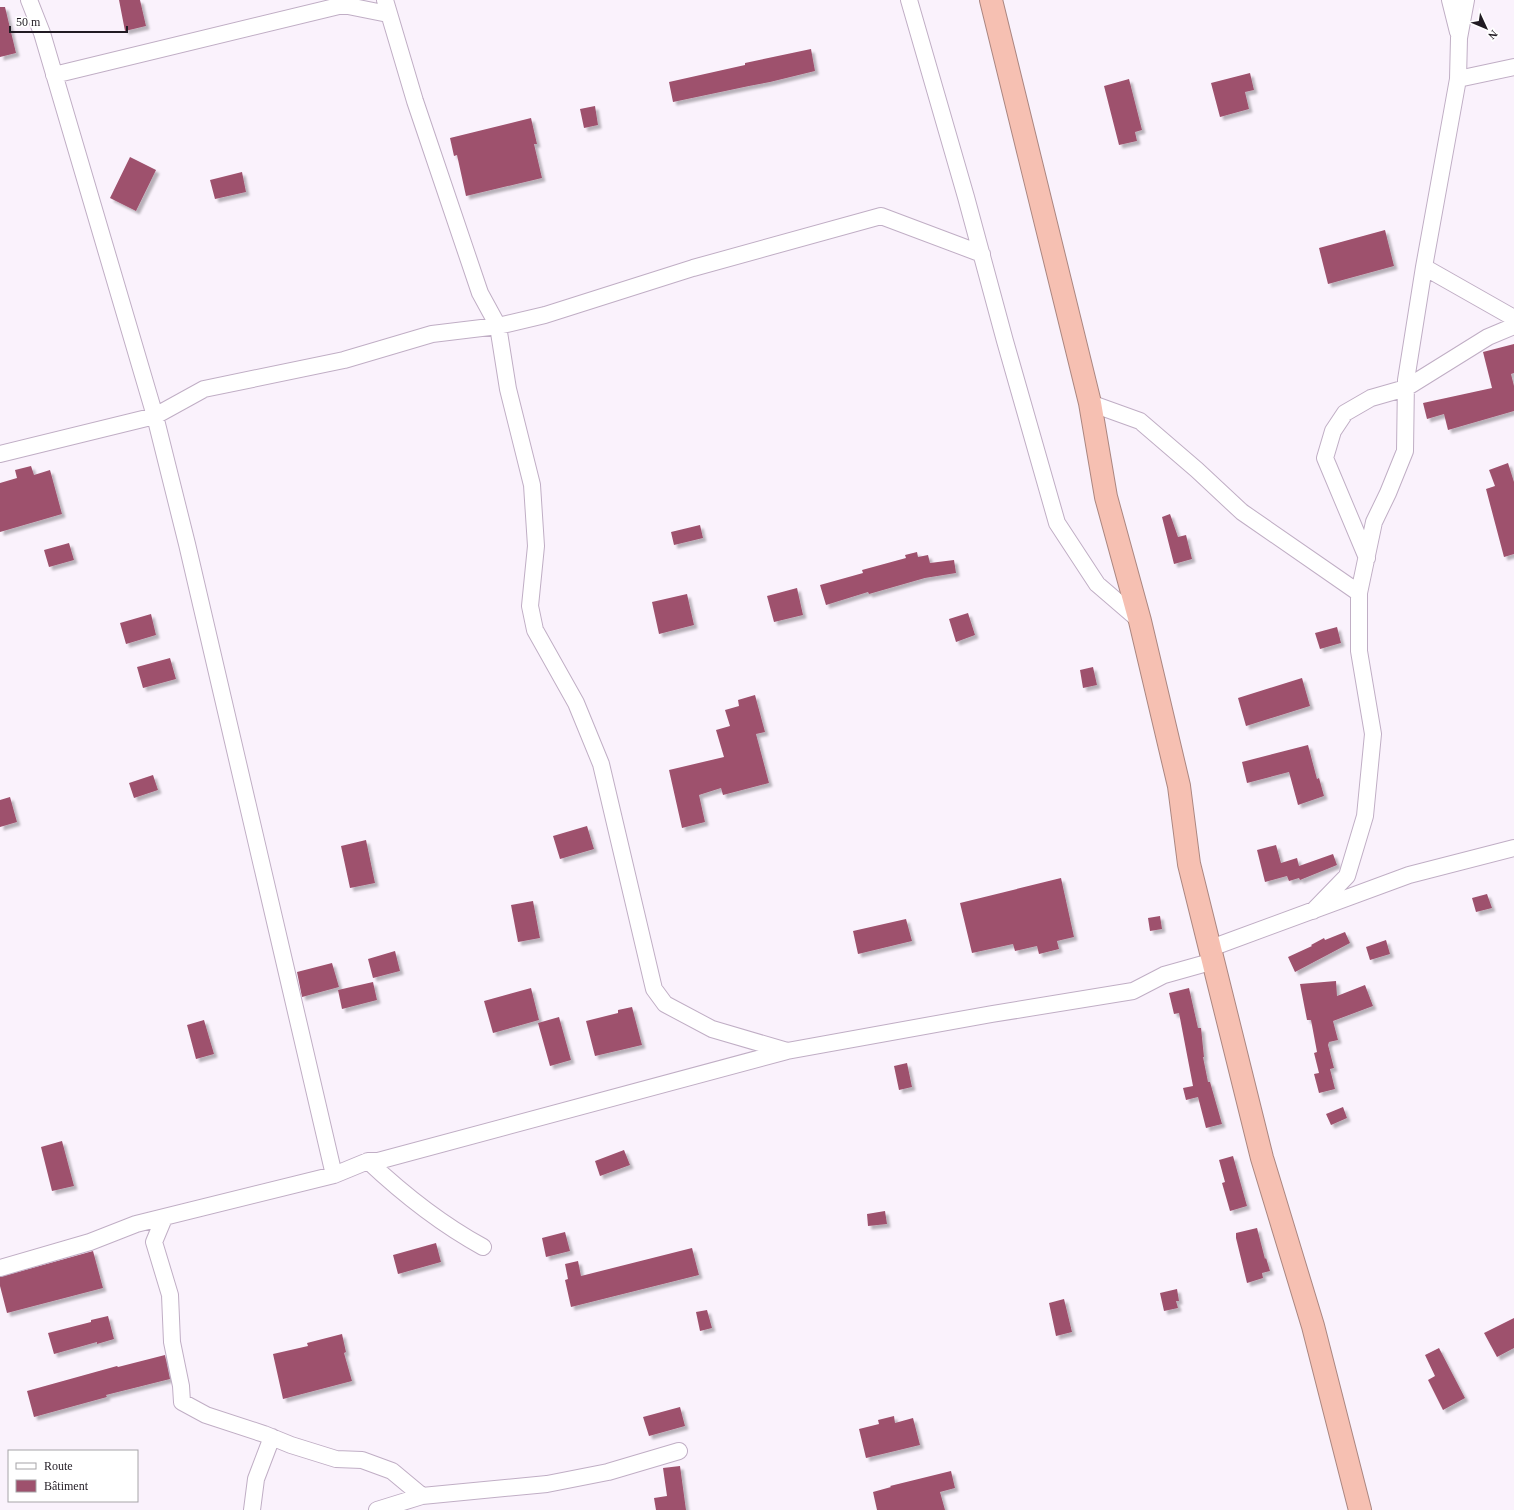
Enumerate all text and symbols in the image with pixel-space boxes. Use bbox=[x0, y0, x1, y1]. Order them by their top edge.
scale bar bbox=[10, 8, 127, 34]
north arrow bbox=[1466, 8, 1506, 48]
text: 50 m bbox=[16, 15, 41, 29]
text: N bbox=[1486, 28, 1500, 42]
legend bbox=[8, 1450, 138, 1502]
text: Route bbox=[44, 1459, 73, 1473]
text: Bâtiment bbox=[44, 1479, 89, 1493]

